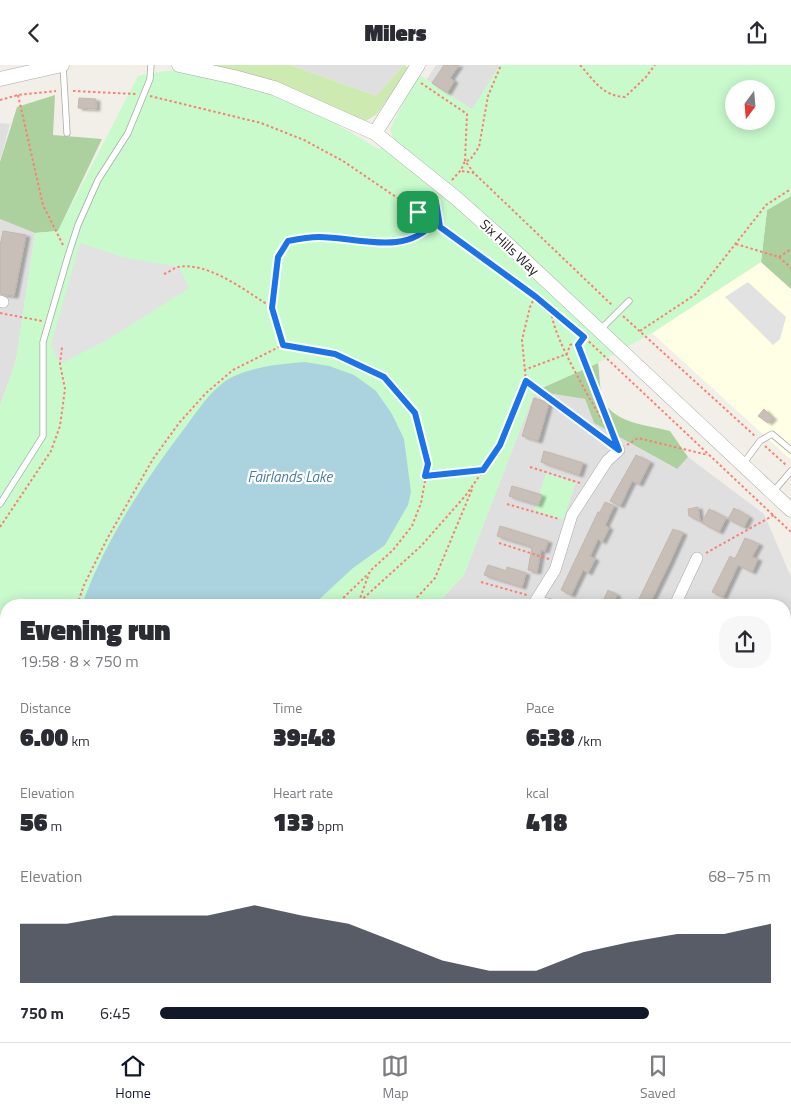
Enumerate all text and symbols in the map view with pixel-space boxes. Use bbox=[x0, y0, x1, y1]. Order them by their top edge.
text: Milers bbox=[364, 16, 427, 50]
icon: back bbox=[20, 19, 48, 47]
icon: share bbox=[743, 19, 771, 47]
north arrow bbox=[725, 80, 775, 130]
map controls bbox=[725, 80, 775, 130]
pin bbox=[397, 191, 439, 233]
icon: arrive bbox=[404, 198, 432, 226]
street label: Six Hills Way bbox=[476, 214, 545, 280]
water label: Fairlands Lake bbox=[247, 465, 334, 488]
text: Evening run bbox=[20, 608, 171, 651]
button: share bbox=[719, 616, 771, 668]
text: 19:58 · 8 × 750 m bbox=[20, 649, 139, 673]
text: Distance bbox=[20, 697, 71, 718]
text: Time bbox=[273, 697, 302, 718]
text: Pace bbox=[526, 697, 554, 718]
text: 6.00 bbox=[20, 718, 68, 756]
text: 39:48 bbox=[273, 718, 335, 756]
text: 6:38 bbox=[526, 718, 574, 756]
text: km bbox=[68, 730, 90, 751]
text: /km bbox=[574, 730, 602, 751]
text: Elevation bbox=[20, 782, 74, 803]
text: Heart rate bbox=[273, 782, 333, 803]
text: kcal bbox=[526, 782, 549, 803]
text: 56 bbox=[20, 803, 48, 841]
text: 133 bbox=[273, 803, 314, 841]
text: 418 bbox=[526, 803, 567, 841]
text: m bbox=[48, 815, 62, 836]
text: bpm bbox=[314, 815, 344, 836]
text: Elevation bbox=[20, 864, 82, 888]
text: 68–75 m bbox=[708, 864, 771, 888]
text: 750 m bbox=[20, 1001, 64, 1025]
text: 6:45 bbox=[100, 1001, 130, 1025]
tab: Home bbox=[115, 1052, 151, 1103]
tab: Map bbox=[381, 1052, 409, 1103]
tab: Saved bbox=[640, 1052, 676, 1103]

